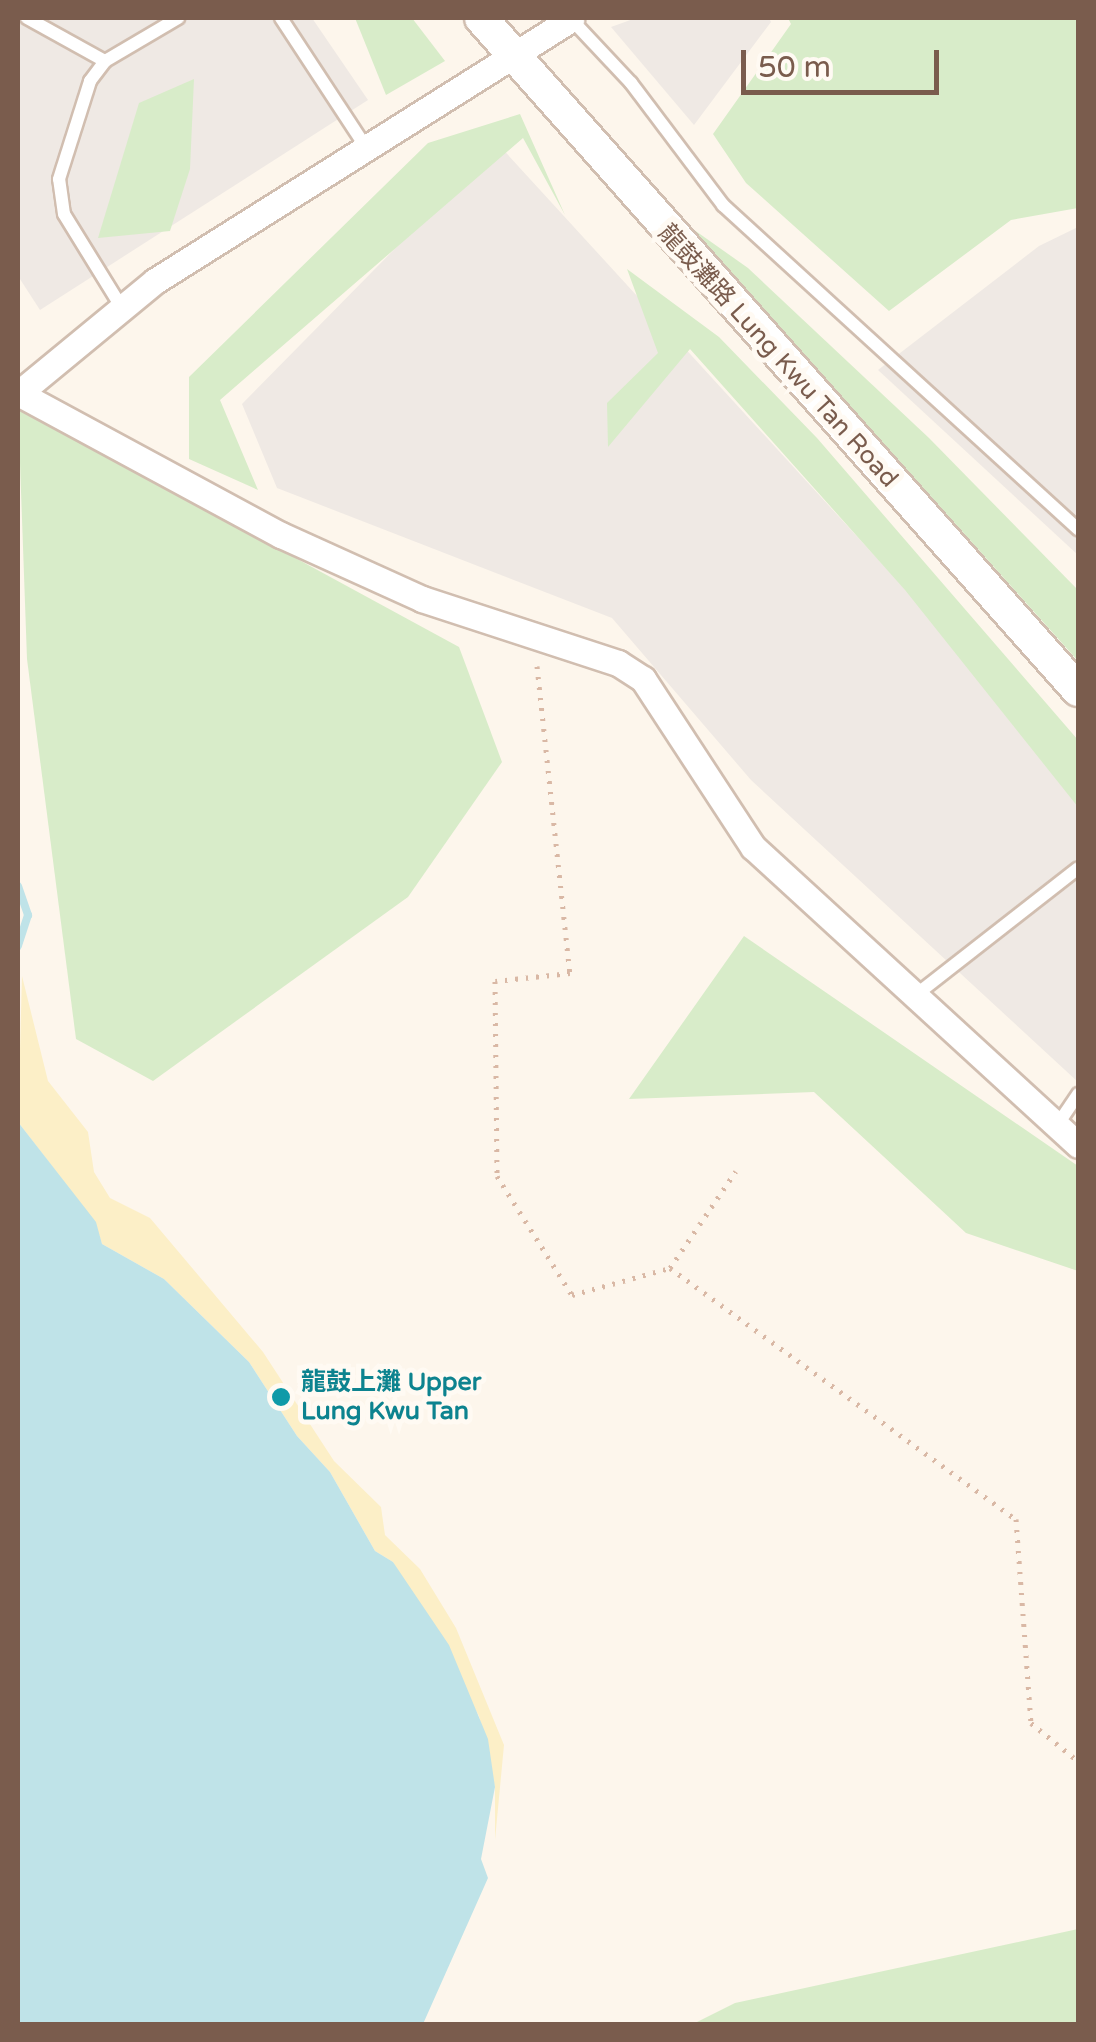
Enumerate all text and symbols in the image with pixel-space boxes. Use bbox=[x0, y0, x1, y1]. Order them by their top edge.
scale bar bbox=[746, 30, 944, 92]
text: 50 m bbox=[758, 49, 831, 86]
street label: 龍鼓灘路 Lung Kwu Tan Road bbox=[652, 218, 904, 494]
place label: 龍鼓上灘 Upper Lung Kwu Tan bbox=[301, 1368, 481, 1427]
marker: 龍鼓上灘 Upper Lung Kwu Tan bbox=[270, 1386, 292, 1408]

